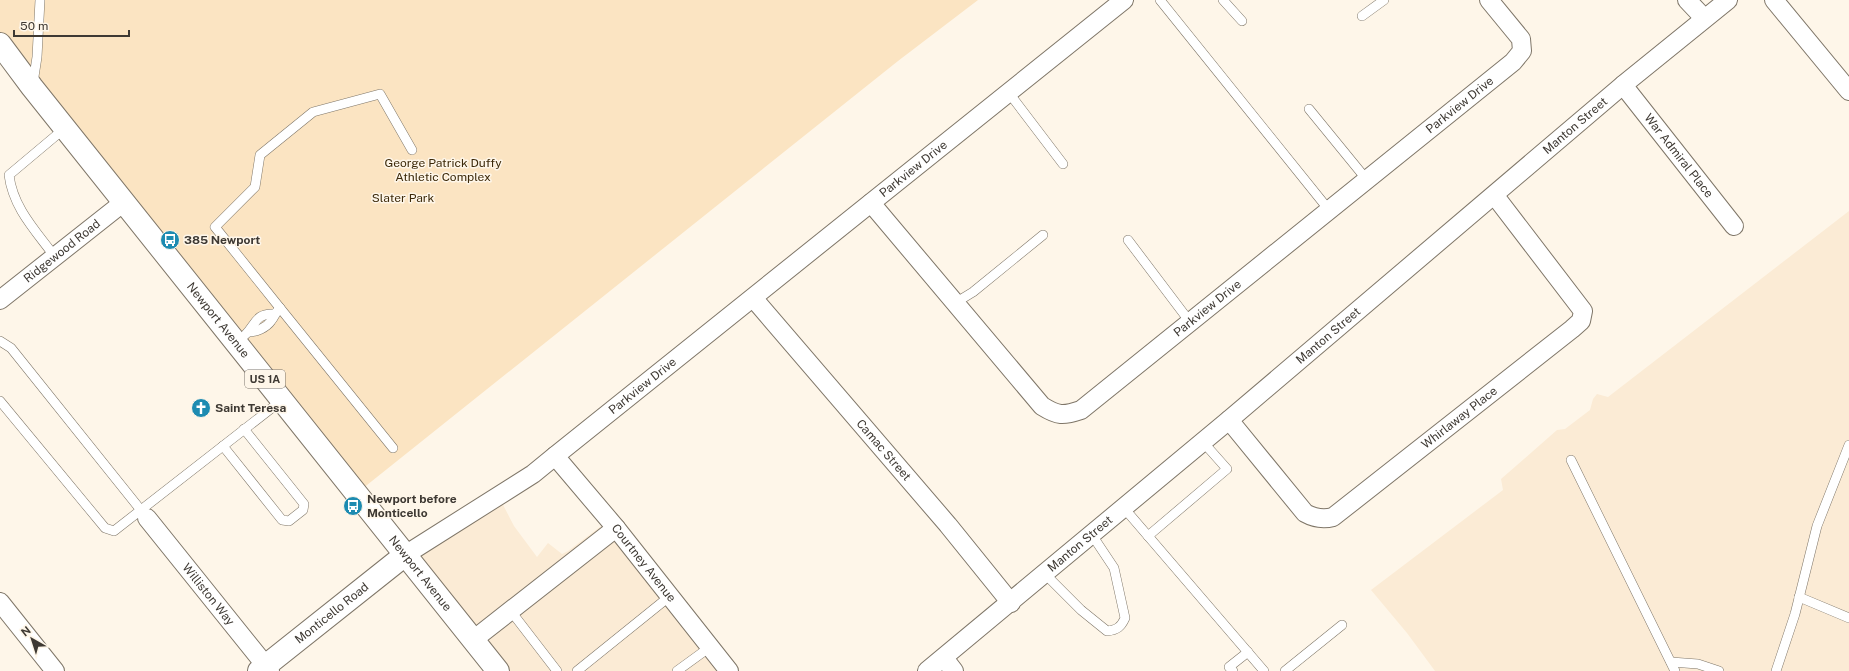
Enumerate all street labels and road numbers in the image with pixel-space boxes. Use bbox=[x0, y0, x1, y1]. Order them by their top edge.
street label: Parkview Drive bbox=[1423, 73, 1496, 136]
street label: Manton Street bbox=[1540, 94, 1610, 157]
street label: War Admiral Place bbox=[1641, 111, 1716, 201]
street label: Parkview Drive bbox=[877, 138, 950, 200]
street label: Ridgewood Road bbox=[21, 217, 103, 286]
street label: Parkview Drive bbox=[1171, 277, 1244, 340]
street label: Newport Avenue bbox=[184, 280, 253, 361]
street label: Manton Street bbox=[1293, 304, 1364, 367]
street label: Parkview Drive bbox=[606, 355, 679, 417]
road number: US 1A bbox=[245, 370, 285, 388]
street label: Whirlaway Place bbox=[1419, 383, 1500, 452]
street label: Camac Street bbox=[853, 416, 914, 484]
street label: Manton Street bbox=[1045, 513, 1116, 575]
street label: Courtney Avenue bbox=[609, 521, 679, 605]
street label: Newport Avenue bbox=[386, 533, 455, 614]
street label: Williston Way bbox=[179, 561, 238, 629]
street label: Monticello Road bbox=[292, 580, 371, 647]

